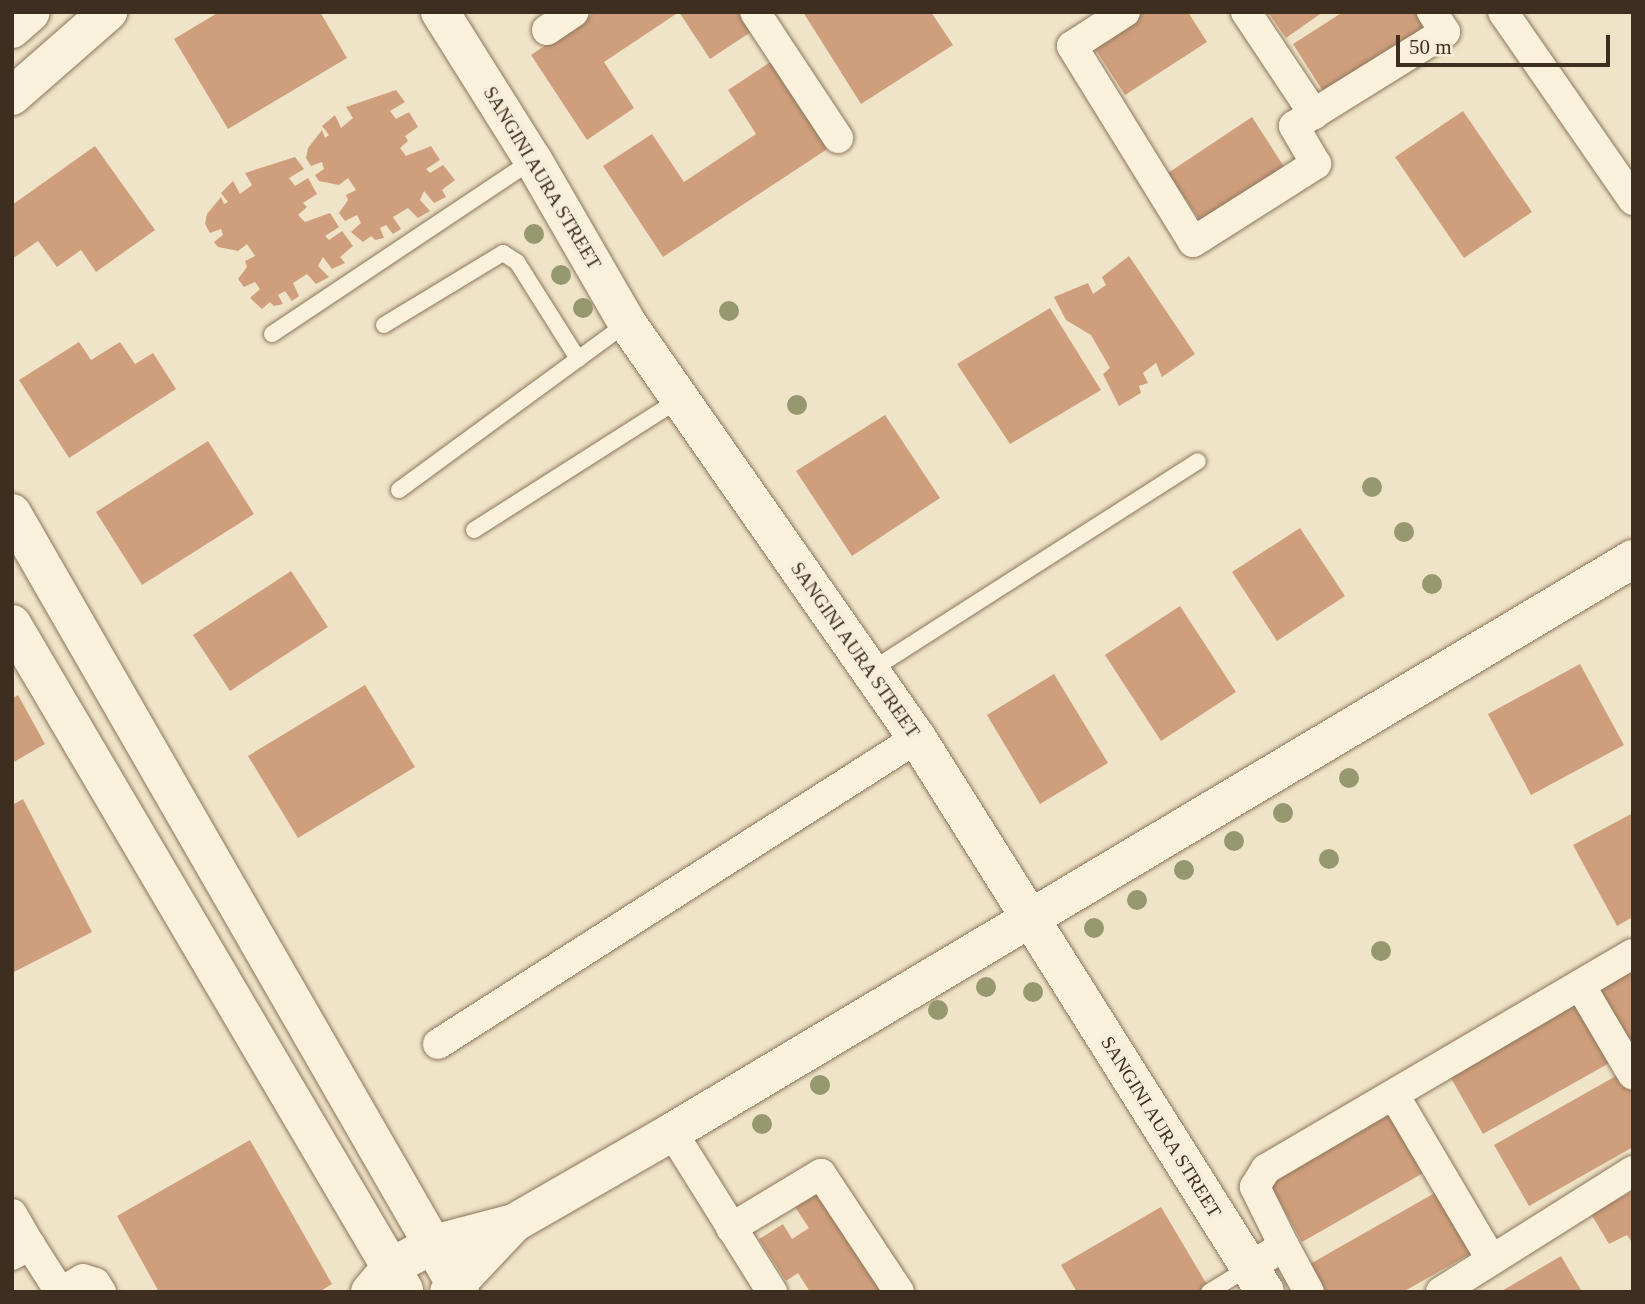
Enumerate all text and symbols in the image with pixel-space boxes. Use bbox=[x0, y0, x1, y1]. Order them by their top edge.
scale bar bbox=[1400, 21, 1614, 65]
text: 50 m bbox=[1409, 35, 1452, 59]
street label: SANGINI AURA STREET bbox=[478, 82, 606, 274]
street label: SANGINI AURA STREET bbox=[785, 557, 925, 743]
street label: SANGINI AURA STREET bbox=[1095, 1031, 1227, 1223]

